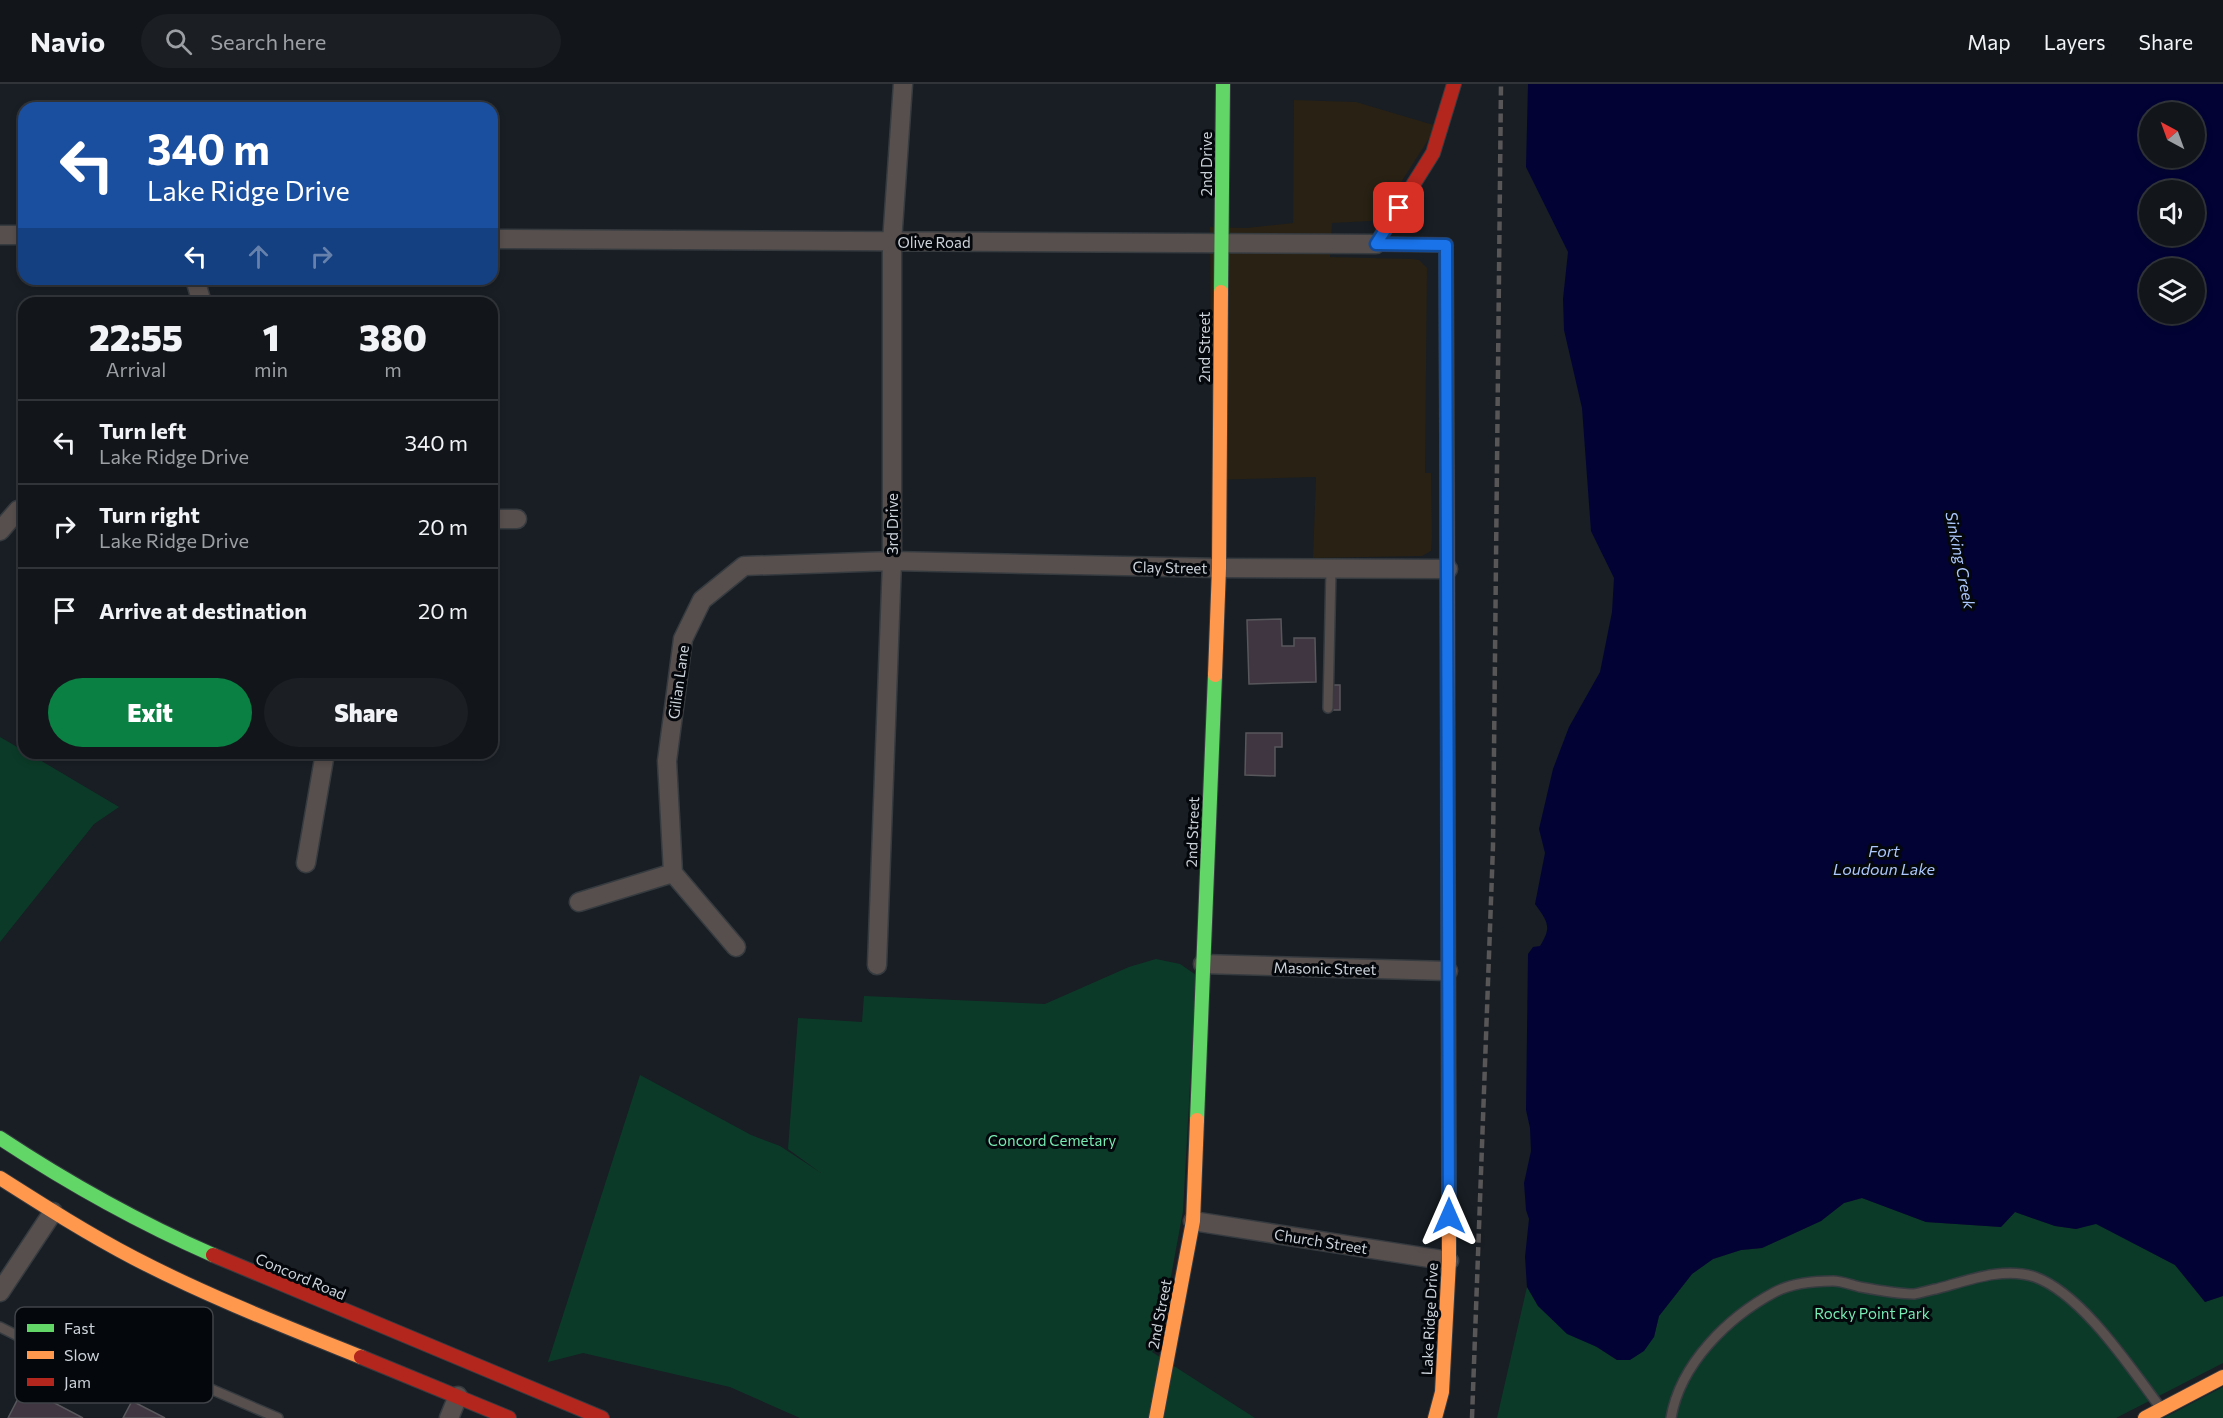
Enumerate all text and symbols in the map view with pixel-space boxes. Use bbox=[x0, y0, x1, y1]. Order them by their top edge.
search box bbox=[141, 14, 561, 68]
text: Navio bbox=[30, 24, 105, 58]
icon: search bbox=[162, 25, 195, 58]
text: Search here bbox=[210, 28, 326, 55]
text: Map bbox=[1967, 29, 2011, 54]
text: Layers bbox=[2044, 29, 2106, 54]
text: Share bbox=[2139, 29, 2193, 54]
north arrow bbox=[2139, 102, 2205, 168]
map controls bbox=[2139, 102, 2205, 324]
text: 340 m bbox=[147, 122, 270, 174]
icon: left bbox=[48, 126, 126, 204]
street label: 2nd Drive bbox=[1197, 132, 1215, 196]
text: Lake Ridge Drive bbox=[147, 174, 350, 207]
button: sound bbox=[2139, 180, 2205, 246]
pin bbox=[1373, 182, 1424, 233]
icon: arrive bbox=[1382, 191, 1415, 224]
street label: Olive Road bbox=[897, 233, 971, 251]
icon: left bbox=[179, 240, 212, 273]
icon: ahead bbox=[242, 240, 275, 273]
icon: right bbox=[305, 240, 338, 273]
button: layers bbox=[2139, 258, 2205, 324]
street label: 2nd Street bbox=[1195, 312, 1213, 382]
text: 22:55 bbox=[89, 314, 183, 358]
text: 1 bbox=[263, 314, 279, 358]
text: 380 bbox=[359, 314, 427, 358]
text: Arrival bbox=[106, 357, 166, 381]
text: min bbox=[254, 357, 288, 381]
text: m bbox=[384, 357, 402, 381]
text: Turn left bbox=[99, 417, 186, 444]
icon: left bbox=[48, 426, 81, 459]
text: 340 m bbox=[404, 429, 468, 456]
text: Lake Ridge Drive bbox=[99, 444, 249, 468]
street label: 3rd Drive bbox=[883, 493, 901, 555]
text: Turn right bbox=[99, 501, 200, 528]
icon: right bbox=[48, 510, 81, 543]
water label: Sinking Creek bbox=[1942, 510, 1980, 611]
text: 20 m bbox=[418, 513, 468, 540]
text: Lake Ridge Drive bbox=[99, 528, 249, 552]
street label: Clay Street bbox=[1132, 557, 1208, 577]
icon: arrive bbox=[48, 594, 81, 627]
text: Arrive at destination bbox=[99, 597, 307, 624]
text: 20 m bbox=[418, 597, 468, 624]
street label: Gilian Lane bbox=[664, 644, 692, 720]
button: Exit bbox=[48, 678, 252, 747]
button: Share bbox=[264, 678, 468, 747]
street label: 2nd Street bbox=[1182, 796, 1202, 868]
water label: Fort Loudoun Lake bbox=[1833, 841, 1936, 878]
street label: Masonic Street bbox=[1273, 958, 1377, 978]
park label: Concord Cemetary bbox=[988, 1131, 1116, 1149]
position arrow bbox=[1417, 1184, 1481, 1248]
street label: Church Street bbox=[1273, 1225, 1369, 1257]
street label: Concord Road bbox=[253, 1249, 349, 1303]
street label: Lake Ridge Drive bbox=[1417, 1262, 1441, 1376]
street label: 2nd Street bbox=[1143, 1278, 1175, 1350]
park label: Rocky Point Park bbox=[1814, 1304, 1930, 1322]
legend bbox=[15, 1307, 213, 1403]
text: Fast bbox=[64, 1318, 95, 1337]
text: Slow bbox=[64, 1345, 100, 1364]
text: Jam bbox=[64, 1372, 91, 1391]

